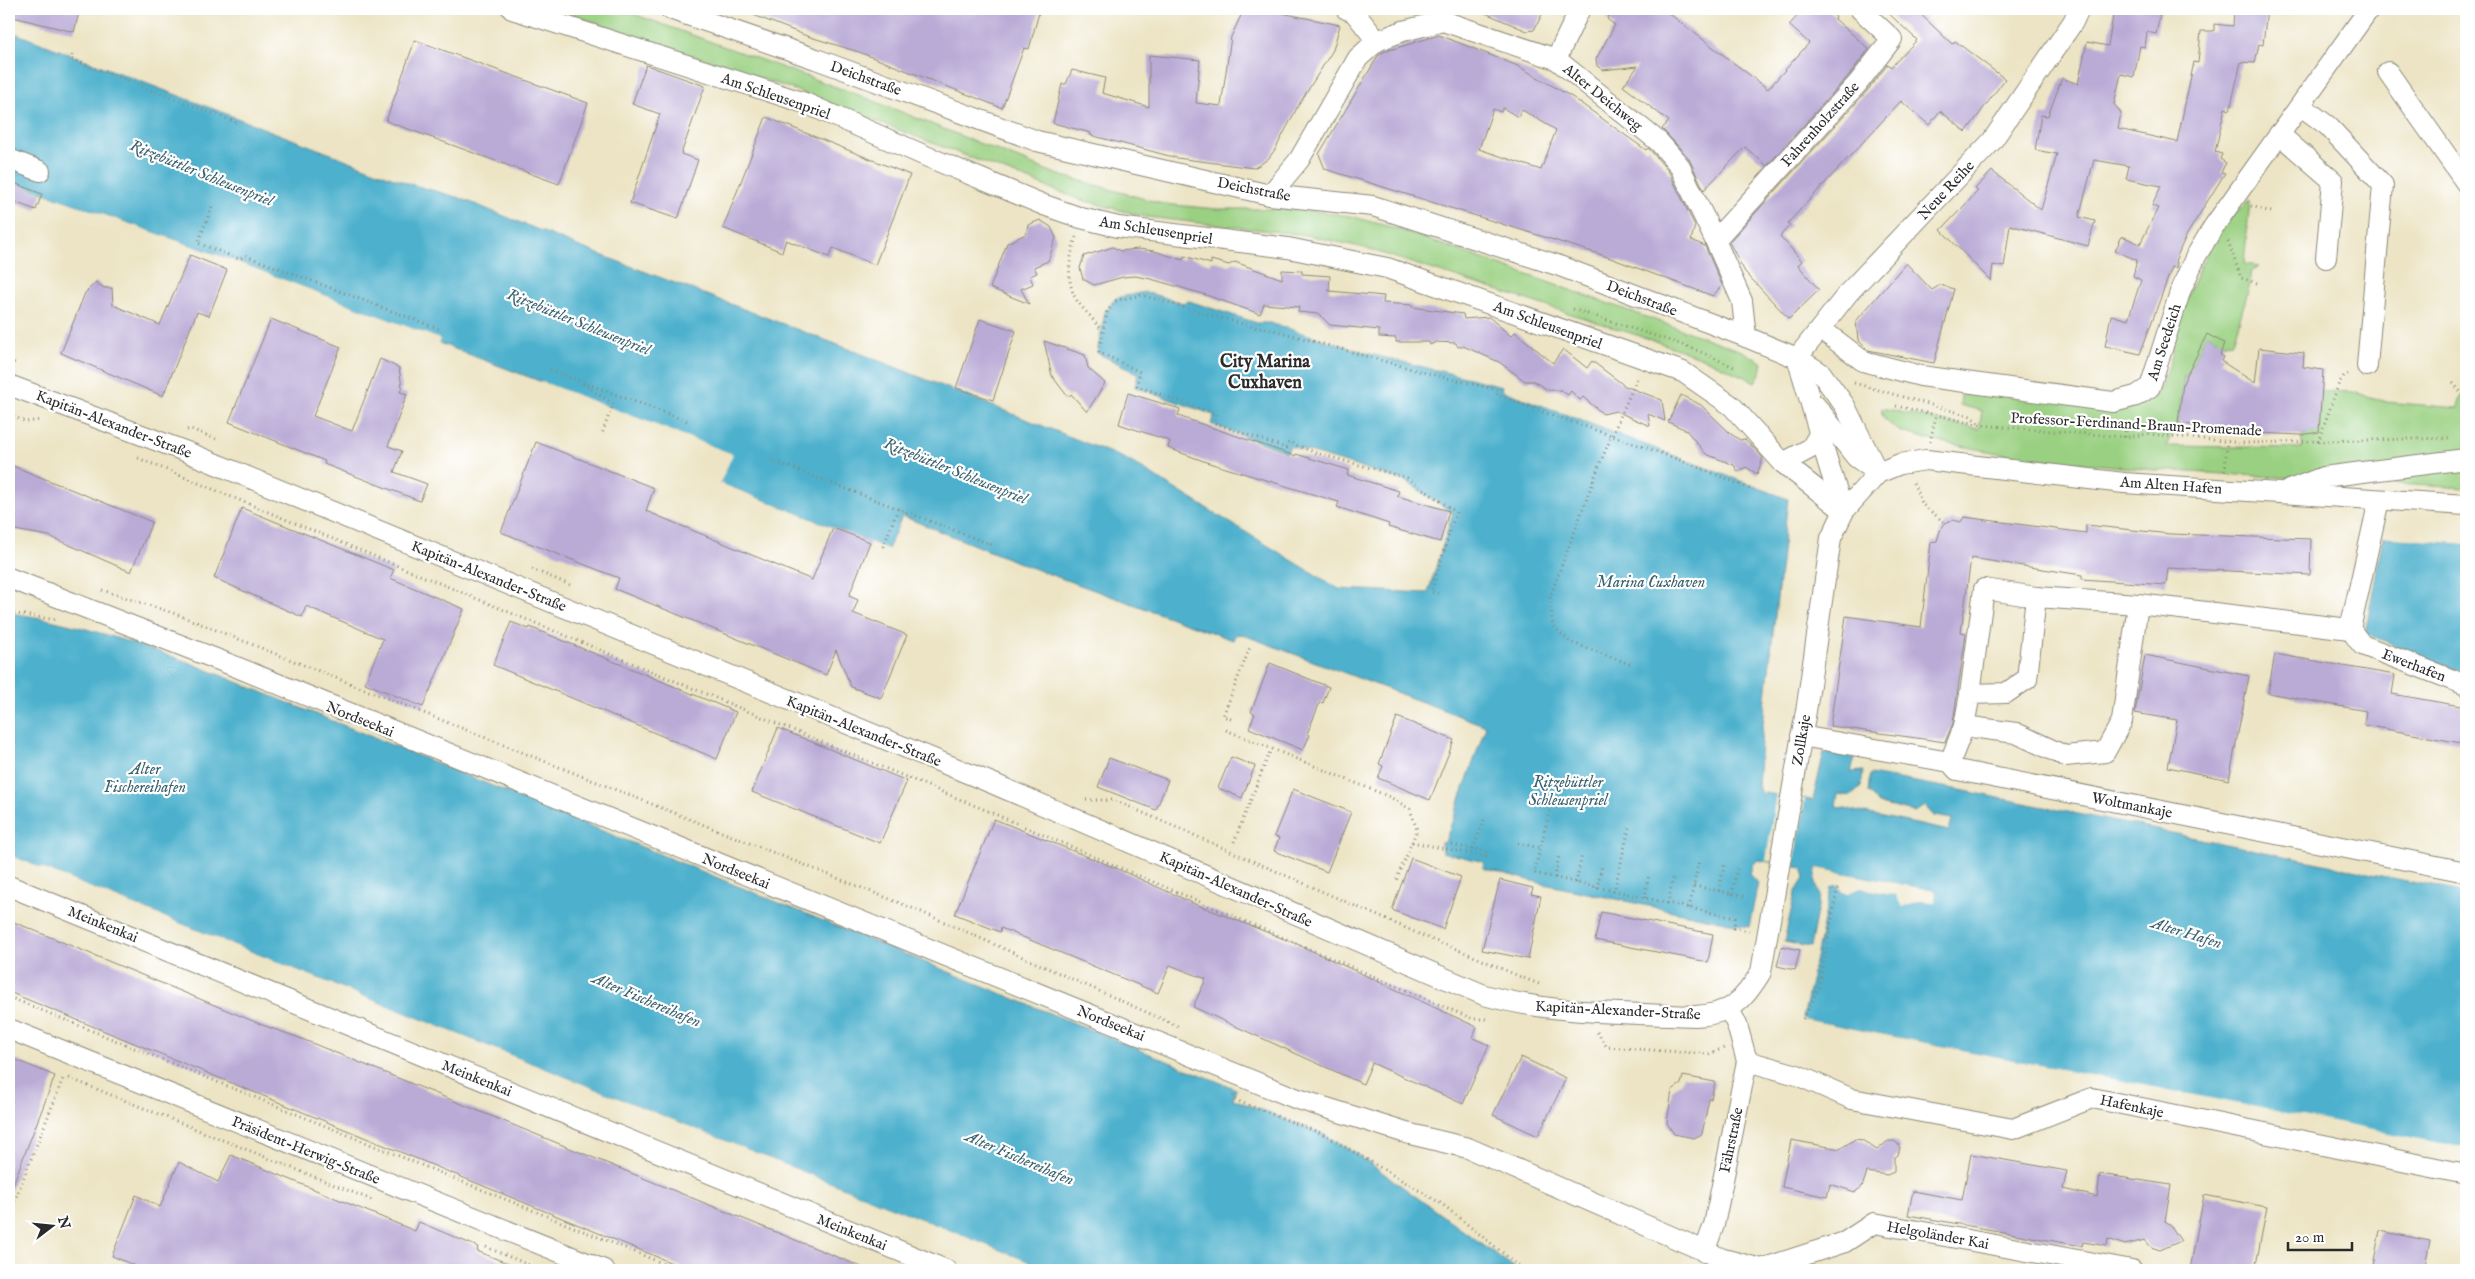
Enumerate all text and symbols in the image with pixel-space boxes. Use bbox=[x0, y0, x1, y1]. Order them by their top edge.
street label: Deichstraße bbox=[828, 57, 904, 100]
street label: Alter Deichweg bbox=[1558, 59, 1647, 136]
street label: Am Schleusenpriel bbox=[718, 69, 834, 124]
street label: Fahrenholzstraße bbox=[1777, 78, 1864, 171]
water label: Ritzebüttler Schleusenpriel bbox=[127, 136, 277, 212]
street label: Neue Reihe bbox=[1914, 157, 1979, 224]
street label: Deichstraße bbox=[1216, 173, 1292, 206]
street label: Am Schleusenpriel bbox=[1097, 212, 1215, 249]
street label: Deichstraße bbox=[1604, 276, 1680, 321]
water label: Ritzebüttler Schleusenpriel bbox=[504, 285, 654, 361]
street label: Am Schleusenpriel bbox=[1490, 297, 1606, 354]
street label: Am Seedeich bbox=[2143, 301, 2186, 384]
district label: City Marina Cuxhaven bbox=[1220, 351, 1311, 395]
street label: Kapitän-Alexander-Straße bbox=[33, 386, 195, 463]
street label: Professor-Ferdinand-Braun-Promenade bbox=[2010, 408, 2262, 441]
water label: Ritzebüttler Schleusenpriel bbox=[881, 434, 1031, 510]
street label: Am Alten Hafen bbox=[2118, 472, 2223, 499]
street label: Kapitän-Alexander-Straße bbox=[408, 537, 569, 616]
water label: Marina Cuxhaven bbox=[1597, 573, 1705, 593]
street label: Ewerhafen bbox=[2379, 645, 2449, 686]
street label: Kapitän-Alexander-Straße bbox=[783, 692, 944, 771]
street label: Nordseekai bbox=[323, 697, 397, 742]
street label: Zollkaje bbox=[1788, 713, 1815, 767]
water label: Alter Fischereihafen bbox=[104, 760, 186, 798]
water label: Ritzebüttler Schleusenpriel bbox=[1528, 773, 1609, 811]
street label: Woltmankaje bbox=[2090, 788, 2174, 823]
street label: Kapitän-Alexander-Straße bbox=[1156, 847, 1315, 932]
street label: Nordseekai bbox=[699, 849, 773, 894]
street label: Meinkenkai bbox=[65, 902, 141, 947]
water label: Alter Hafen bbox=[2147, 913, 2224, 954]
water label: Alter Fischereihafen bbox=[587, 968, 704, 1033]
street label: Kapitän-Alexander-Straße bbox=[1535, 997, 1701, 1024]
street label: Nordseekai bbox=[1074, 1001, 1148, 1046]
street label: Meinkenkai bbox=[439, 1056, 515, 1101]
street label: Hafenkaje bbox=[2098, 1090, 2166, 1123]
street label: Fährstraße bbox=[1715, 1106, 1748, 1175]
street label: Präsident-Herwig-Straße bbox=[229, 1112, 383, 1189]
water label: Alter Fischereihafen bbox=[960, 1126, 1077, 1191]
north arrow bbox=[28, 1202, 78, 1252]
street label: Meinkenkai bbox=[814, 1210, 890, 1255]
text: N bbox=[53, 1213, 74, 1231]
street label: Helgoländer Kai bbox=[1885, 1217, 1990, 1254]
scale bar bbox=[2288, 1219, 2351, 1251]
text: 20 m bbox=[2295, 1228, 2325, 1247]

